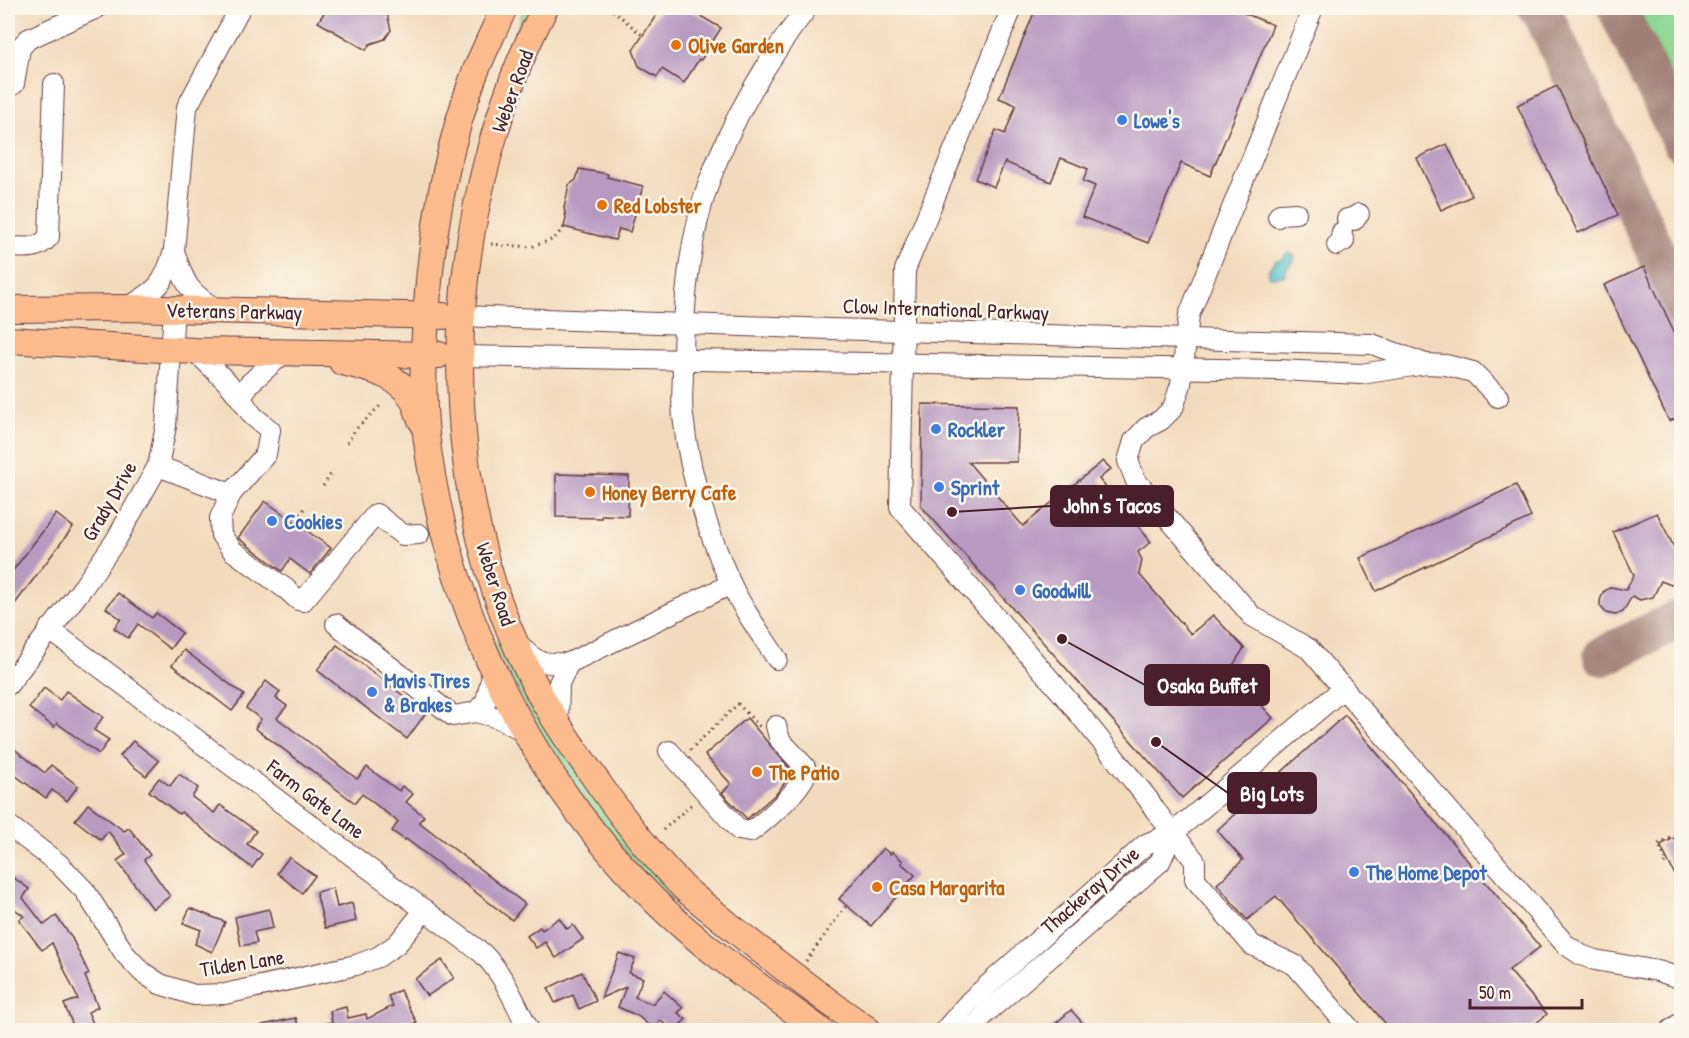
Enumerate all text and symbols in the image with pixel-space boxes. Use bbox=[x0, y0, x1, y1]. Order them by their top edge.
place label: Olive Garden bbox=[688, 31, 784, 60]
marker: Olive Garden bbox=[669, 38, 683, 52]
street label: Weber Road bbox=[484, 46, 540, 136]
place label: Lowe's bbox=[1134, 106, 1180, 135]
marker: Lowe's bbox=[1115, 113, 1129, 127]
place label: Red Lobster bbox=[614, 191, 703, 220]
marker: Red Lobster bbox=[595, 198, 609, 212]
street label: Clow International Parkway bbox=[842, 291, 1050, 327]
street label: Veterans Parkway bbox=[166, 295, 303, 327]
place label: Rockler bbox=[948, 415, 1006, 444]
marker: Rockler bbox=[929, 422, 943, 436]
street label: Grady Drive bbox=[74, 456, 144, 546]
place label: Sprint bbox=[951, 473, 1000, 503]
place label: Honey Berry Cafe bbox=[602, 478, 737, 508]
marker: Sprint bbox=[932, 480, 946, 494]
marker: Honey Berry Cafe bbox=[583, 485, 597, 499]
callout: John's Tacos bbox=[1051, 486, 1173, 526]
text: John's Tacos bbox=[1063, 490, 1162, 520]
place label: Cookies bbox=[284, 507, 342, 536]
marker: Cookies bbox=[265, 514, 279, 528]
street label: Weber Road bbox=[469, 539, 523, 629]
place label: Goodwill bbox=[1032, 576, 1092, 605]
marker: Goodwill bbox=[1013, 583, 1027, 597]
callout: Osaka Buffet bbox=[1145, 665, 1269, 705]
place label: Mavis Tires & Brakes bbox=[384, 666, 470, 719]
text: Osaka Buffet bbox=[1157, 670, 1258, 700]
marker: Mavis Tires & Brakes bbox=[365, 685, 379, 699]
street label: Farm Gate Lane bbox=[260, 752, 371, 845]
place label: The Patio bbox=[768, 758, 840, 787]
marker: The Patio bbox=[750, 765, 764, 779]
callout: Big Lots bbox=[1228, 773, 1316, 813]
text: Big Lots bbox=[1240, 778, 1305, 809]
street label: Thackeray Drive bbox=[1035, 839, 1145, 941]
place label: The Home Depot bbox=[1365, 858, 1487, 888]
marker: The Home Depot bbox=[1347, 865, 1361, 879]
place label: Casa Margarita bbox=[889, 873, 1005, 903]
marker: Casa Margarita bbox=[870, 880, 884, 894]
street label: Tilden Lane bbox=[198, 942, 286, 984]
scale bar bbox=[1470, 972, 1582, 1010]
text: 50 m bbox=[1479, 980, 1511, 1005]

